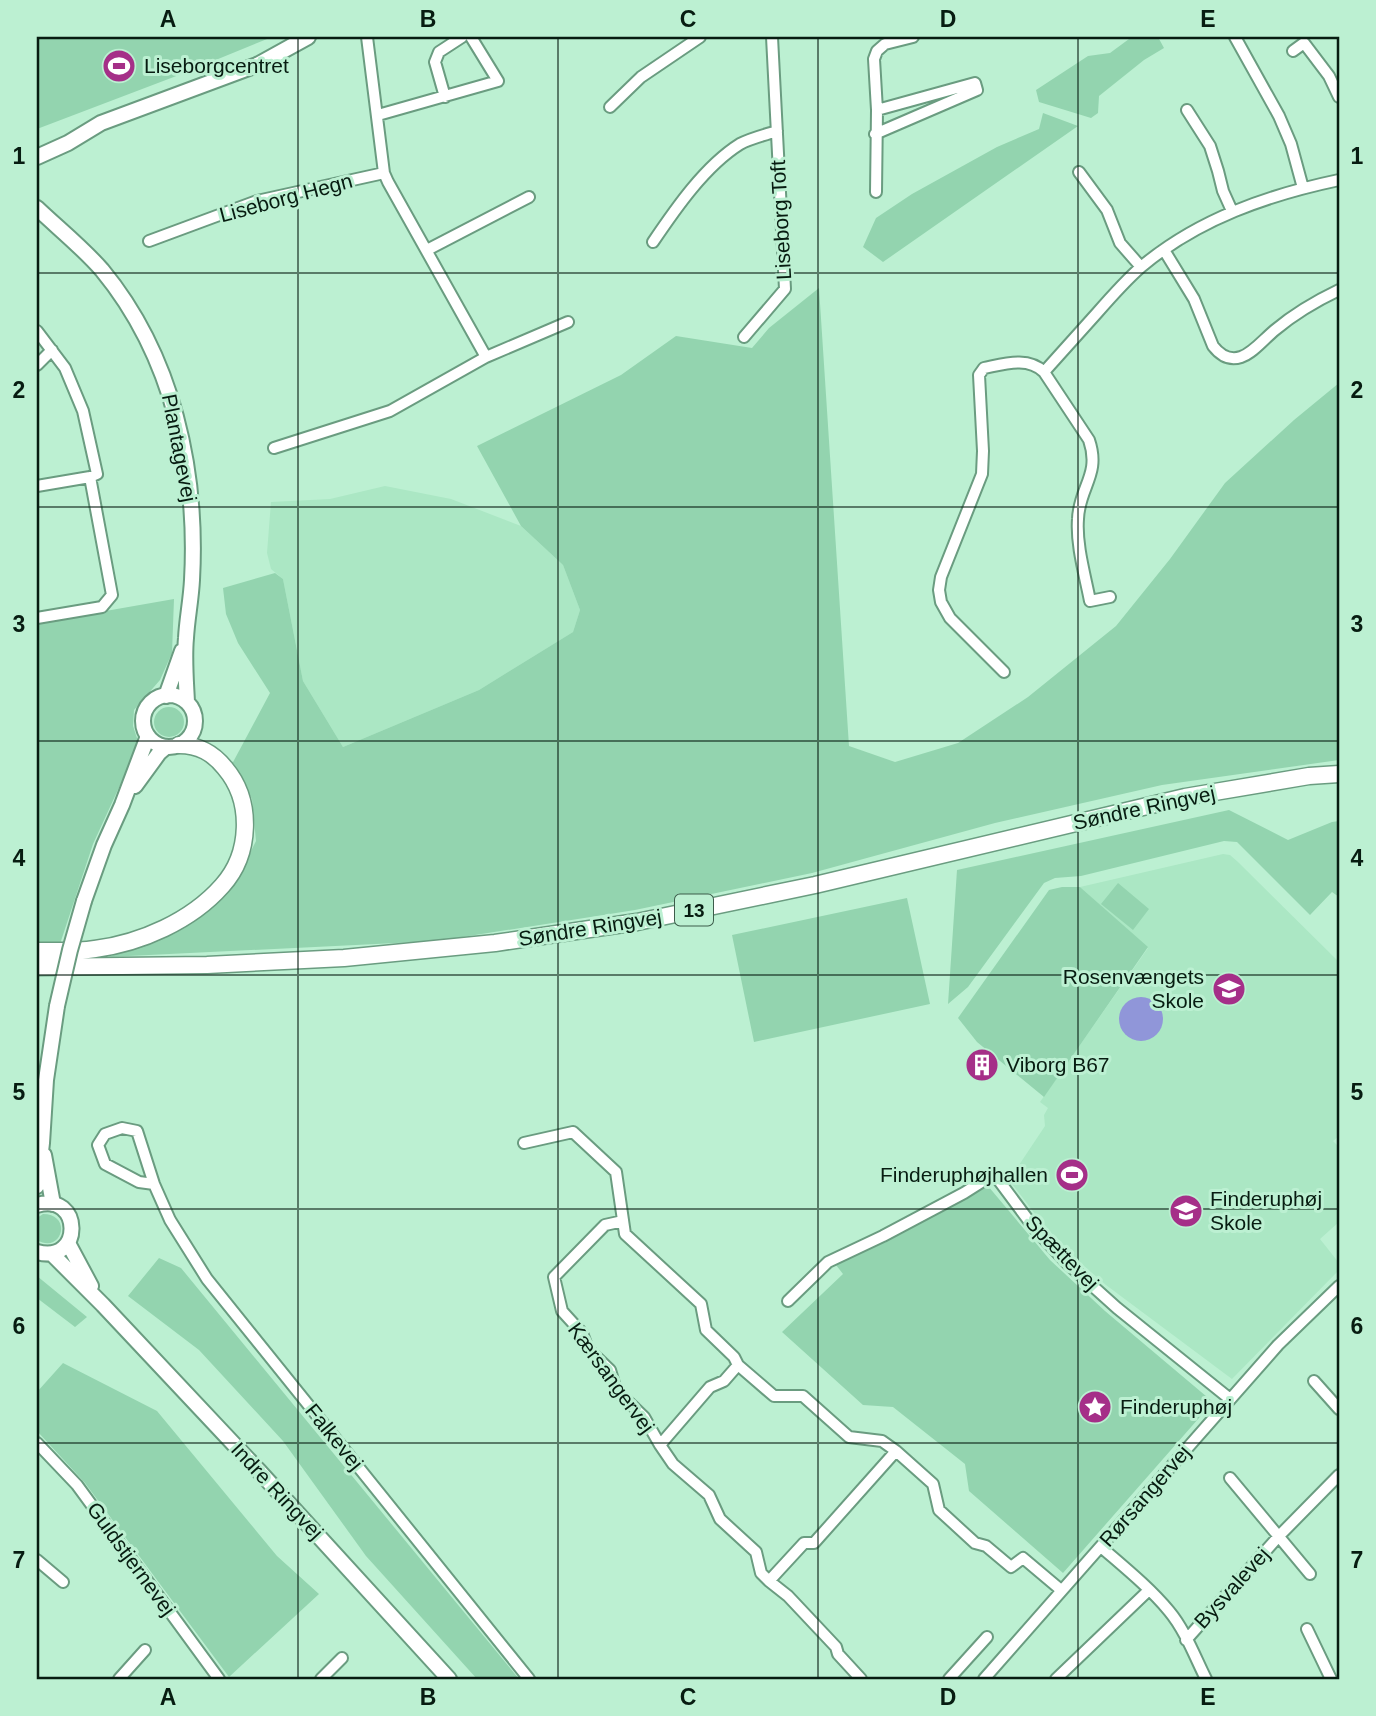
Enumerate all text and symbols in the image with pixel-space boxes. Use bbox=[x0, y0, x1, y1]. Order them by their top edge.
text: A bbox=[160, 6, 176, 32]
text: B bbox=[420, 6, 436, 32]
text: C bbox=[680, 6, 696, 32]
text: D bbox=[940, 6, 956, 32]
text: E bbox=[1200, 6, 1216, 32]
sports icon: Liseborgcentret bbox=[100, 47, 138, 85]
place label: Liseborgcentret bbox=[144, 54, 289, 77]
text: 1 bbox=[13, 143, 26, 169]
text: 1 bbox=[1351, 143, 1364, 169]
street label: Liseborg Toft bbox=[766, 159, 795, 280]
street label: Liseborg Hegn bbox=[217, 169, 355, 226]
text: 2 bbox=[13, 377, 25, 403]
text: 2 bbox=[1351, 377, 1363, 403]
street label: Plantagevej bbox=[158, 392, 201, 504]
text: 3 bbox=[13, 611, 25, 637]
text: 3 bbox=[1351, 611, 1363, 637]
street label: Søndre Ringvej bbox=[1071, 781, 1217, 834]
text: 4 bbox=[13, 845, 26, 871]
text: 4 bbox=[1351, 845, 1364, 871]
road number: 13 bbox=[675, 894, 713, 926]
street label: Søndre Ringvej bbox=[517, 905, 663, 950]
place label: Rosenvængets Skole bbox=[1063, 965, 1204, 1012]
school or university icon: Rosenvængets Skole bbox=[1210, 970, 1248, 1008]
building icon: Viborg B67 bbox=[963, 1046, 1001, 1084]
place label: Viborg B67 bbox=[1006, 1053, 1110, 1076]
text: 5 bbox=[13, 1079, 26, 1105]
text: 5 bbox=[1351, 1079, 1364, 1105]
sports icon: Finderuphøjhallen bbox=[1053, 1156, 1091, 1194]
place label: Finderuphøjhallen bbox=[880, 1163, 1048, 1186]
place label: Finderuphøj Skole bbox=[1210, 1187, 1322, 1234]
school or university icon: Finderuphøj Skole bbox=[1167, 1192, 1205, 1230]
street label: Spættevej bbox=[1021, 1211, 1103, 1295]
text: 6 bbox=[13, 1313, 25, 1339]
text: 6 bbox=[1351, 1313, 1363, 1339]
street label: Kærsangervej bbox=[564, 1318, 659, 1437]
place icon: Finderuphøj bbox=[1076, 1388, 1114, 1426]
place label: Finderuphøj bbox=[1120, 1395, 1232, 1418]
street label: Falkevej bbox=[301, 1399, 368, 1474]
street label: Indre Ringvej bbox=[227, 1438, 328, 1544]
street label: Rørsangervej bbox=[1095, 1441, 1195, 1551]
street label: Guldstjernevej bbox=[83, 1498, 180, 1620]
street label: Bysvalevej bbox=[1189, 1543, 1274, 1633]
text: 7 bbox=[13, 1547, 25, 1573]
text: 7 bbox=[1351, 1547, 1363, 1573]
text: A bbox=[160, 1684, 176, 1710]
text: B bbox=[420, 1684, 436, 1710]
text: C bbox=[680, 1684, 696, 1710]
text: D bbox=[940, 1684, 956, 1710]
text: E bbox=[1200, 1684, 1216, 1710]

